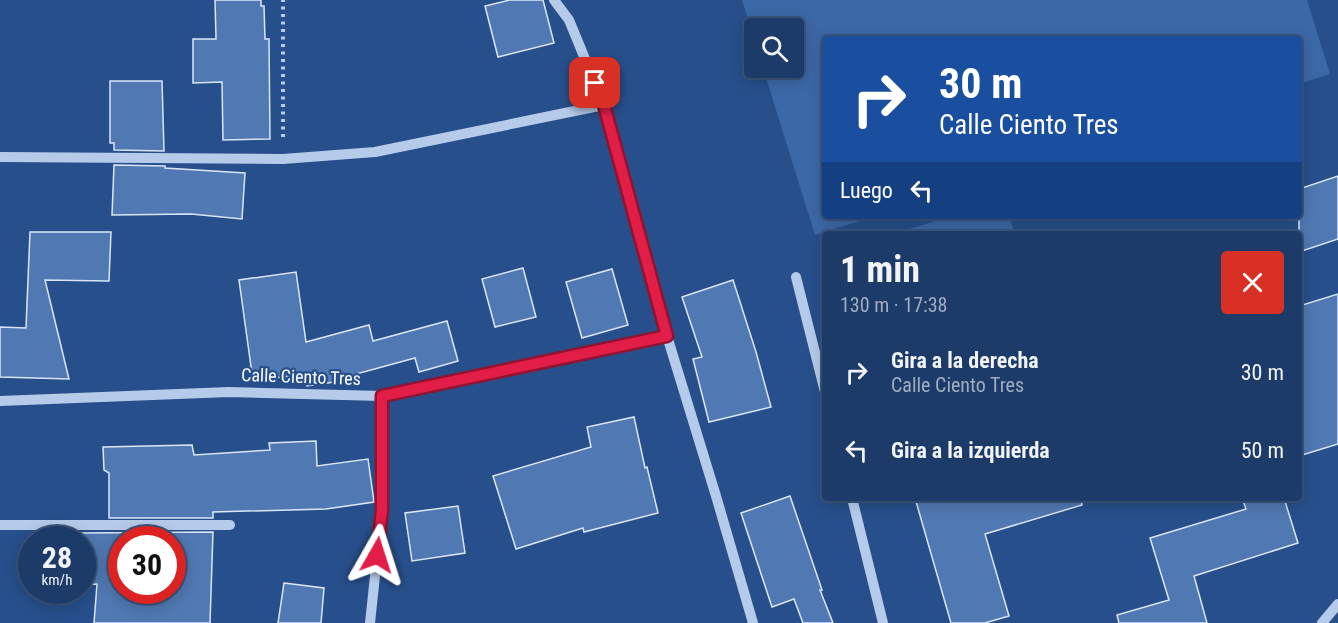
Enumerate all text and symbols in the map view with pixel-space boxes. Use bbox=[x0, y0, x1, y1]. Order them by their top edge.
map controls bbox=[744, 18, 804, 78]
button: search bbox=[744, 18, 804, 78]
pin bbox=[569, 57, 620, 108]
text: 30 m bbox=[939, 59, 1022, 108]
icon: right bbox=[840, 60, 918, 138]
icon: arrive bbox=[578, 66, 611, 99]
text: Calle Ciento Tres bbox=[939, 109, 1119, 141]
icon: left bbox=[905, 174, 938, 207]
text: Luego bbox=[840, 178, 893, 203]
text: 1 min bbox=[840, 249, 920, 291]
button: close bbox=[1221, 251, 1284, 314]
text: 130 m · 17:38 bbox=[840, 293, 947, 317]
text: Gira a la derecha bbox=[891, 348, 1039, 373]
icon: right bbox=[840, 356, 873, 389]
text: 30 m bbox=[1241, 360, 1284, 385]
street label: Calle Ciento Tres bbox=[241, 364, 361, 389]
text: Calle Ciento Tres bbox=[891, 373, 1024, 397]
icon: left bbox=[840, 434, 873, 467]
text: Gira a la izquierda bbox=[891, 438, 1050, 463]
text: 50 m bbox=[1241, 438, 1284, 463]
position arrow bbox=[345, 523, 409, 587]
speed limit sign: 30 bbox=[108, 526, 186, 604]
text: 28 bbox=[42, 540, 72, 575]
text: km/h bbox=[42, 571, 72, 589]

